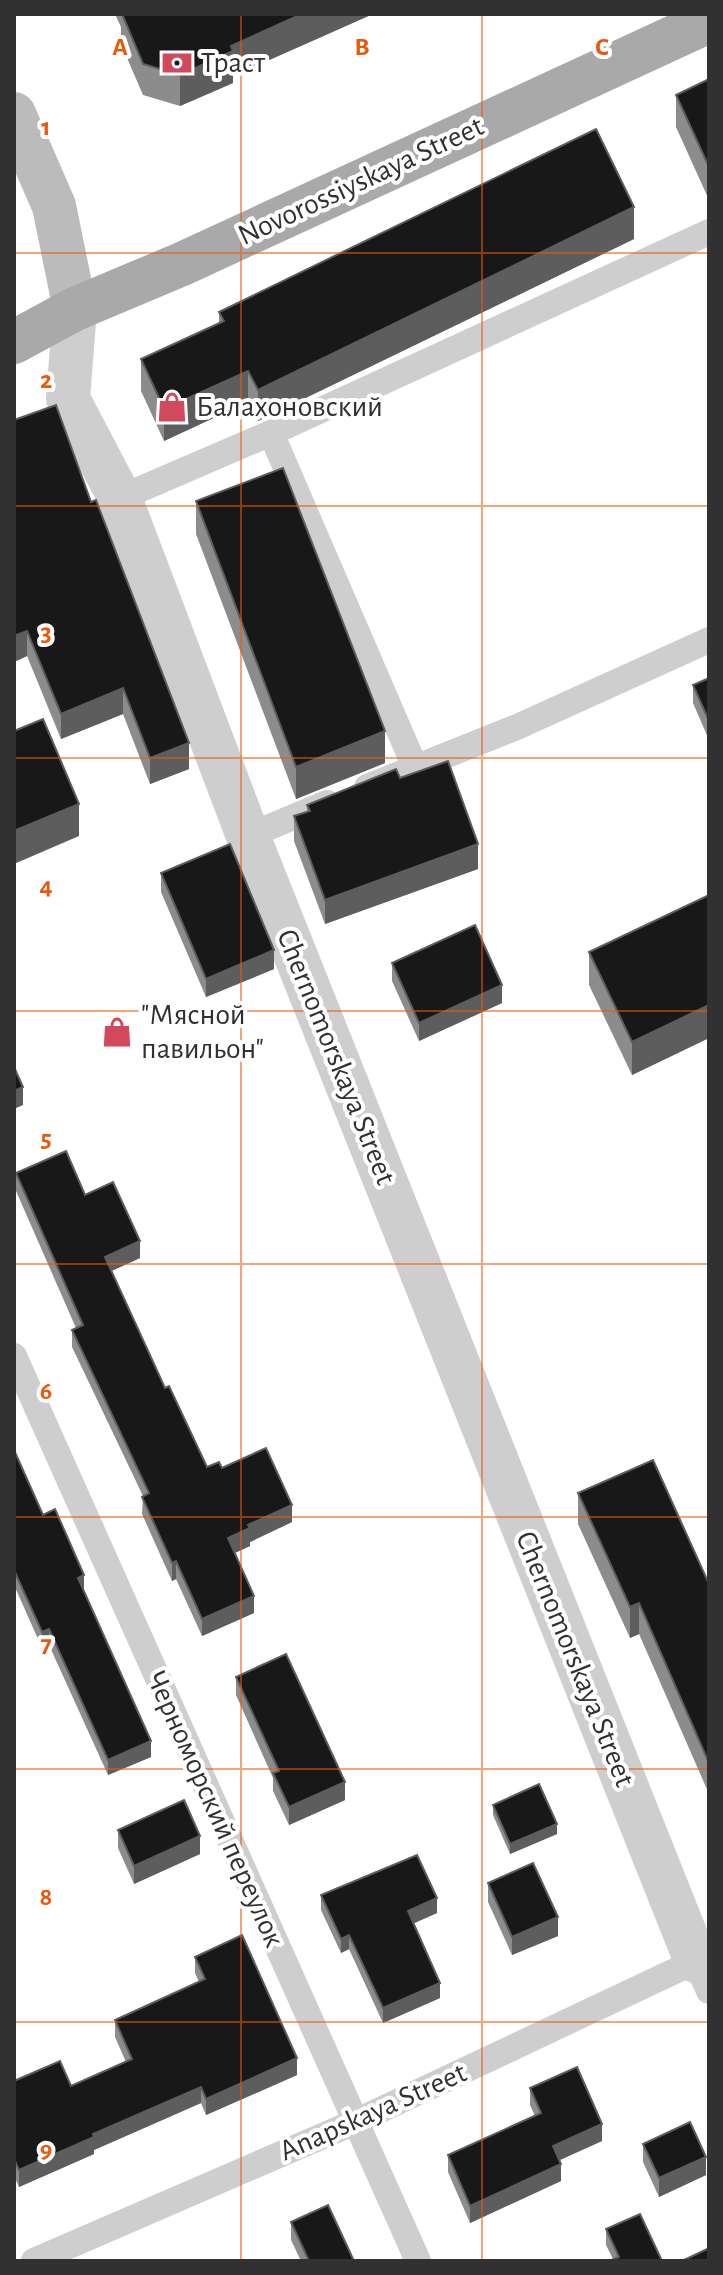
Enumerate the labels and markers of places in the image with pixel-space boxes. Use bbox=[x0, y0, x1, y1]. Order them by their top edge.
bank icon: Траст bbox=[160, 46, 194, 80]
place label: Траст bbox=[201, 48, 265, 78]
shop icon: Балахоновский bbox=[155, 390, 189, 424]
place label: Балахоновский bbox=[196, 392, 383, 422]
place label: "Мясной павильон" bbox=[141, 1000, 264, 1064]
shop icon: "Мясной павильон" bbox=[100, 1015, 134, 1049]

